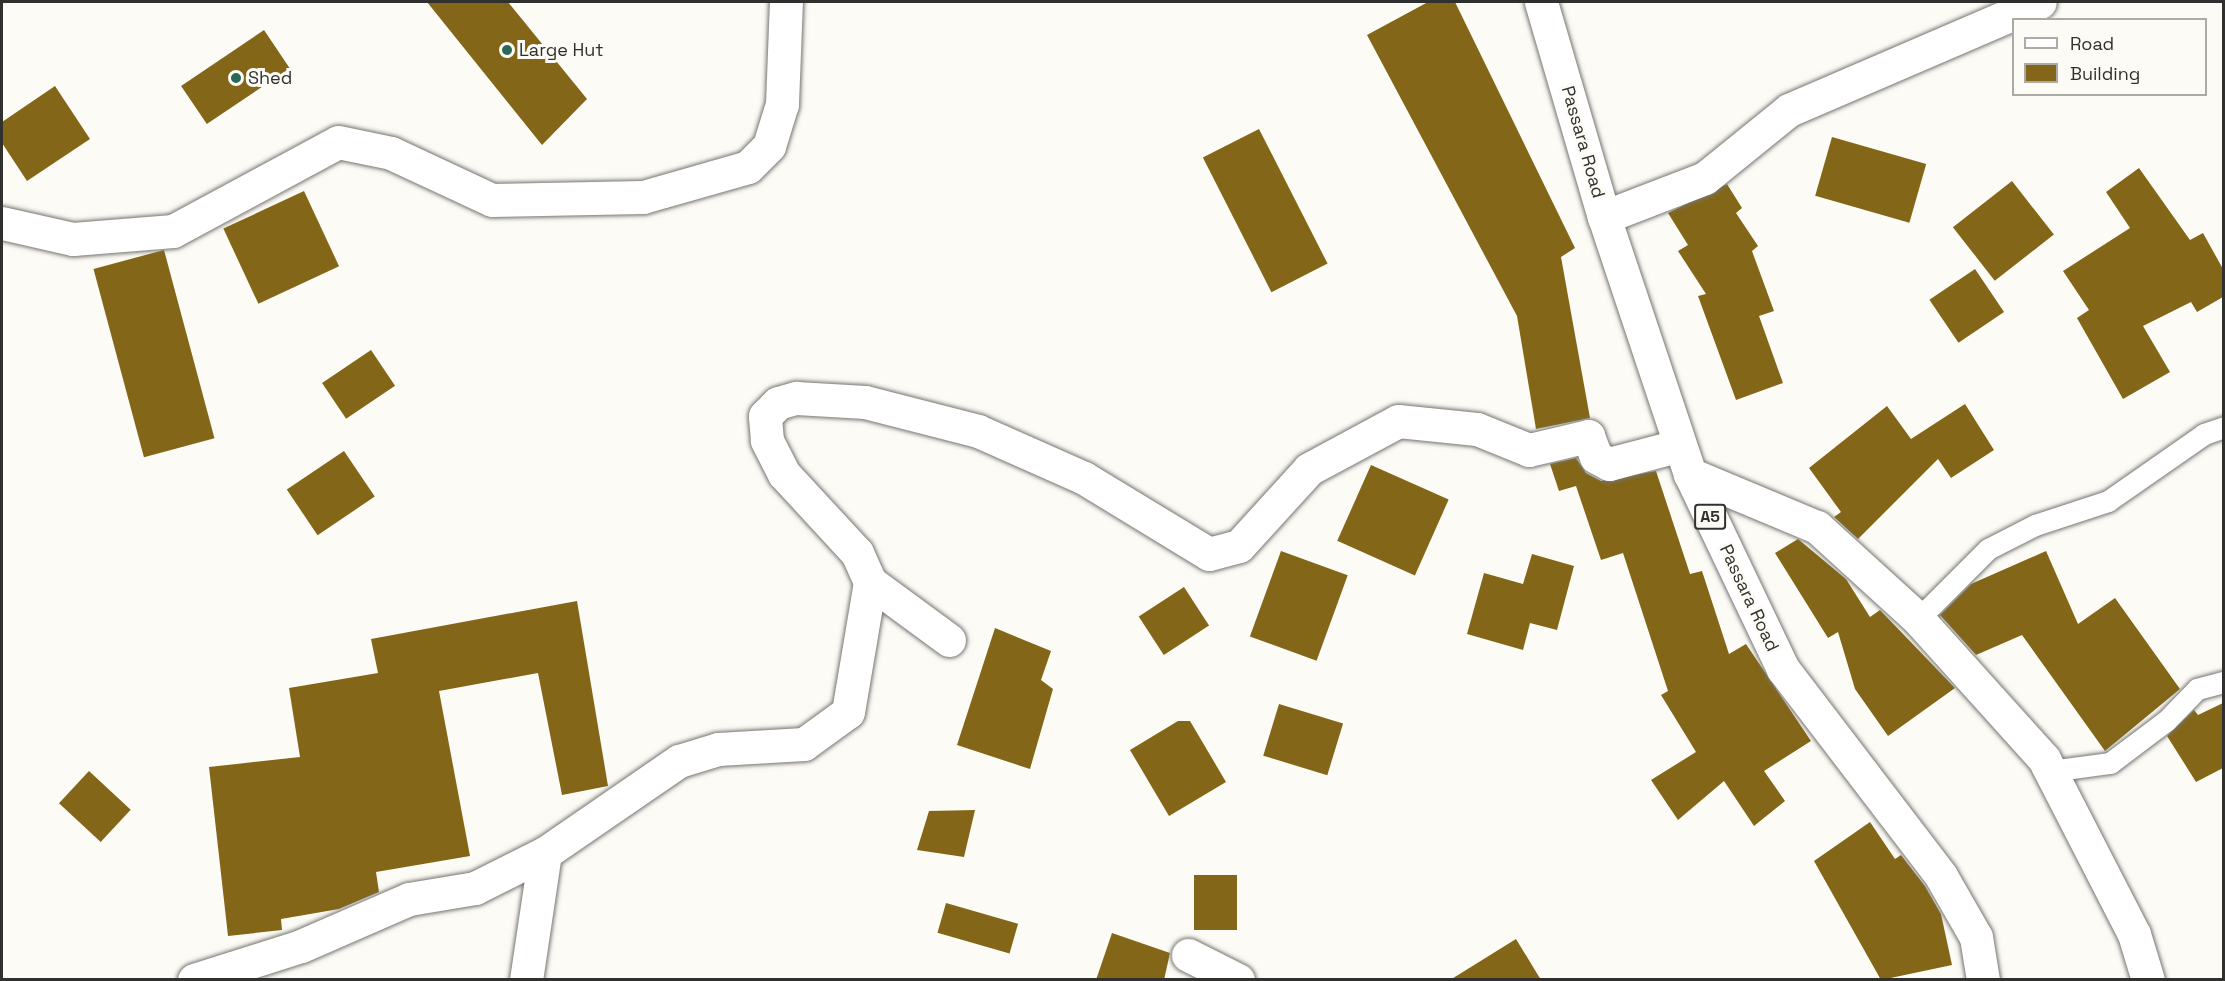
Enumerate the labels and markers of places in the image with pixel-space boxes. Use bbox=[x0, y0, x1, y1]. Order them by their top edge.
place label: Large Hut bbox=[519, 39, 604, 61]
marker: Large Hut bbox=[500, 43, 514, 57]
place label: Shed bbox=[248, 67, 292, 89]
marker: Shed bbox=[229, 71, 243, 85]

